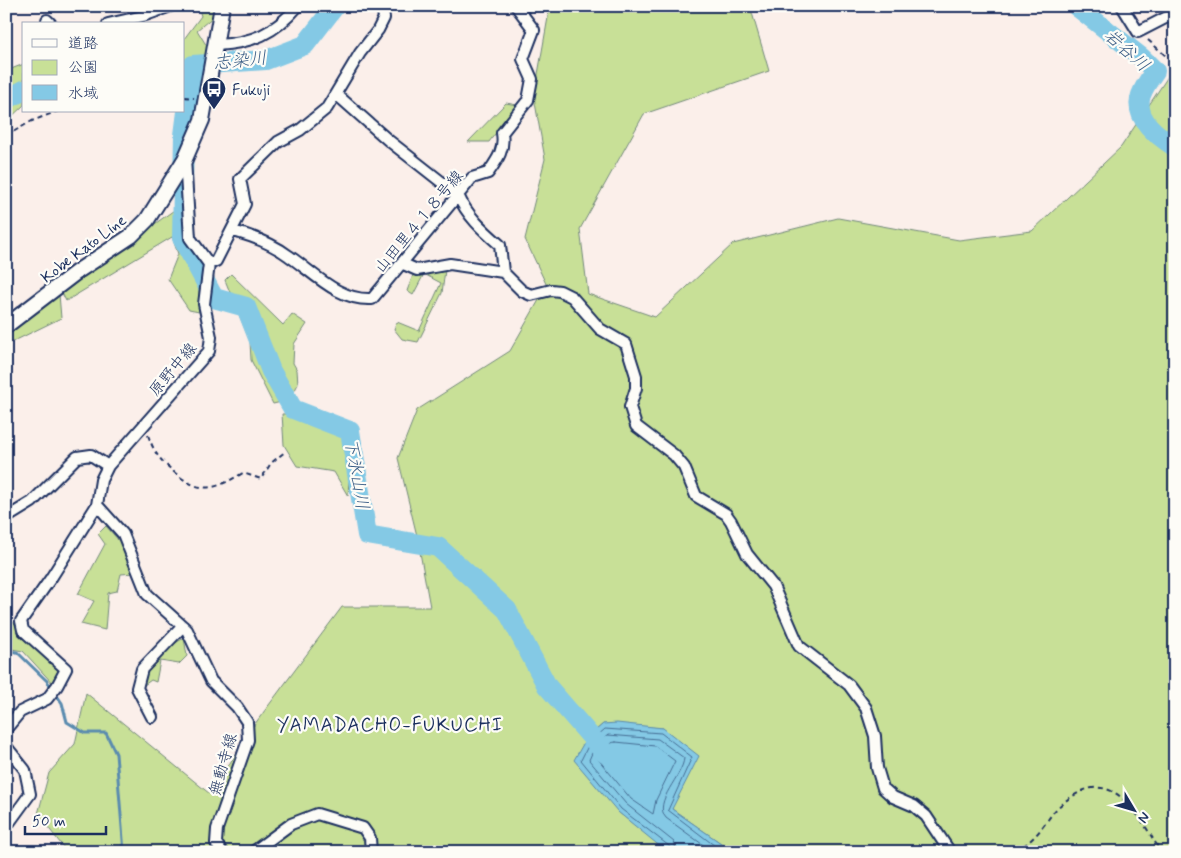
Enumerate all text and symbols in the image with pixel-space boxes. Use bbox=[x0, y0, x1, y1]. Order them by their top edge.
legend bbox=[22, 22, 185, 112]
water label: 岩谷川 bbox=[1098, 24, 1154, 78]
text: 道路 bbox=[68, 34, 98, 54]
water label: 志染川 bbox=[212, 46, 268, 76]
text: 公園 bbox=[68, 58, 98, 78]
bus stop icon: Fukuji bbox=[201, 76, 227, 110]
place label: Fukuji bbox=[232, 80, 270, 101]
text: 水域 bbox=[68, 84, 98, 104]
street label: 山田里４１８号線 bbox=[370, 166, 468, 278]
street label: Kobe Kato Line bbox=[37, 210, 131, 288]
street label: 原野中線 bbox=[145, 339, 202, 401]
water label: 下氷山川 bbox=[338, 437, 374, 512]
district label: YAMADACHO-FUKUCHI bbox=[277, 713, 503, 738]
street label: 無動寺線 bbox=[205, 731, 242, 798]
north arrow bbox=[1108, 786, 1158, 836]
scale bar bbox=[25, 803, 106, 835]
text: N bbox=[1133, 808, 1153, 827]
text: 50 m bbox=[32, 812, 66, 832]

